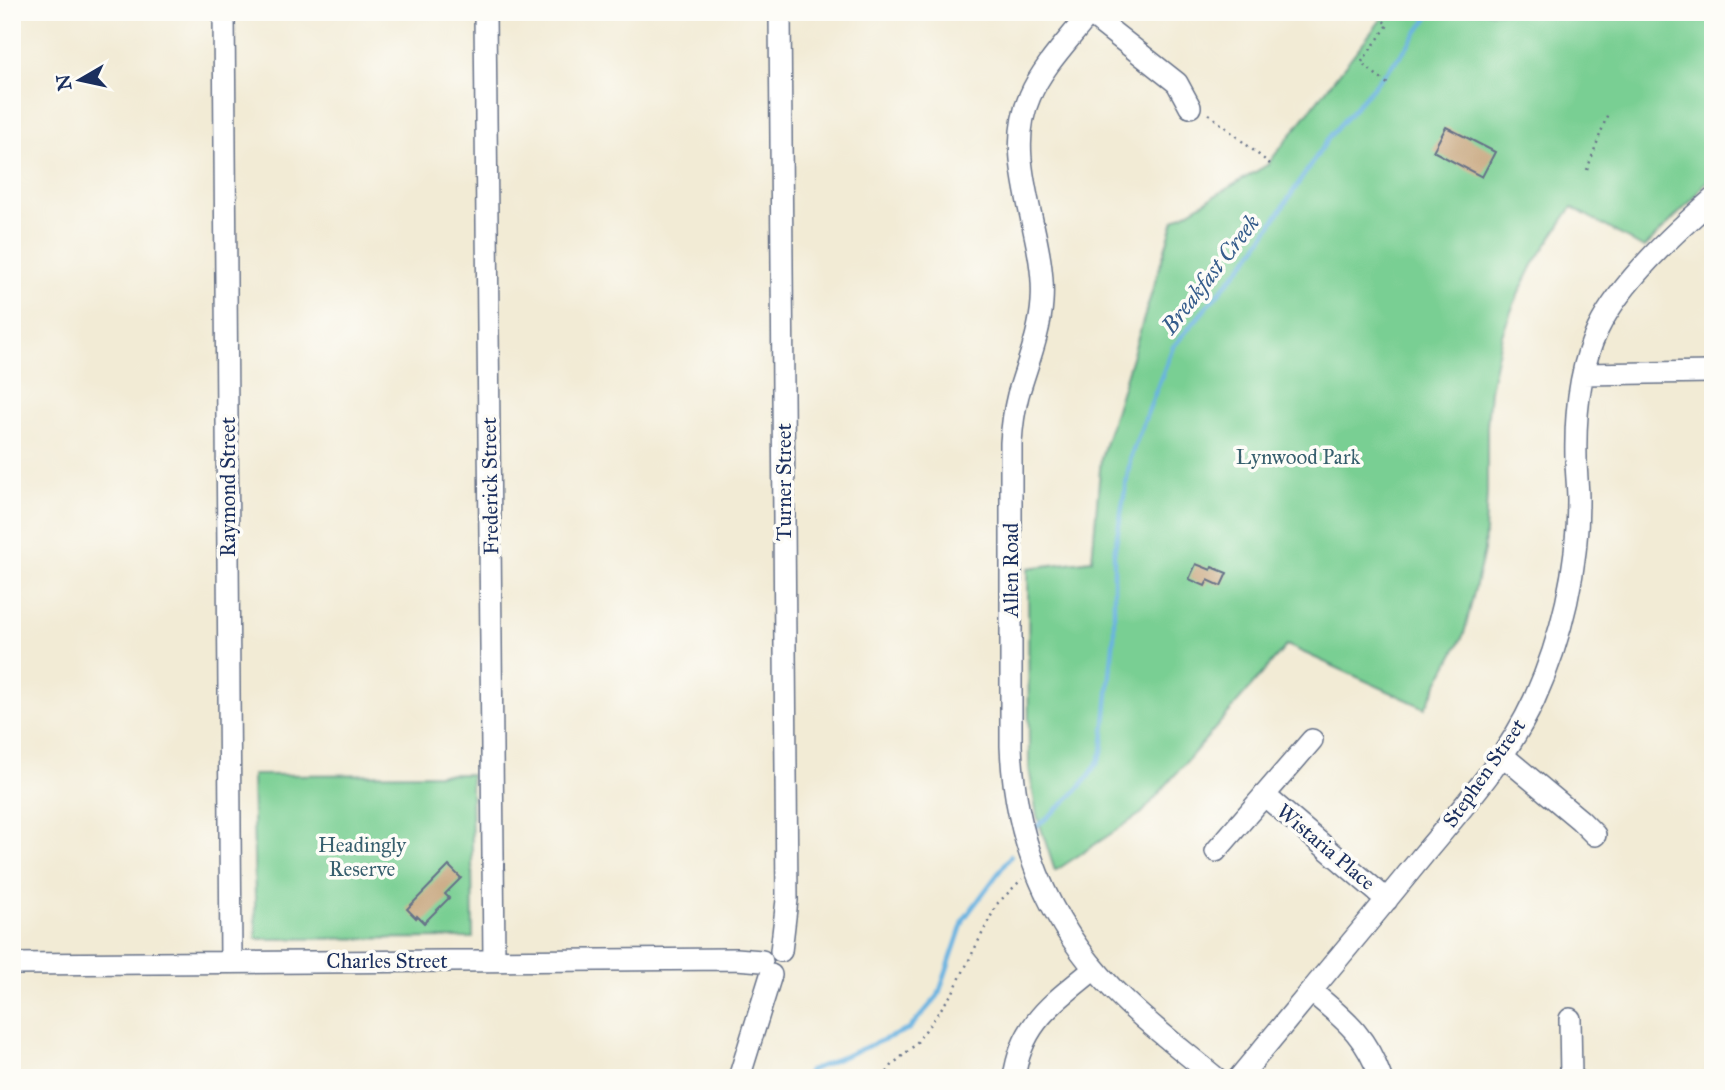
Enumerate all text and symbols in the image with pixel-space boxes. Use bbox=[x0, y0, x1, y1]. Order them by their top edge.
north arrow bbox=[46, 46, 116, 116]
text: N bbox=[51, 73, 76, 92]
water label: Breakfast Creek bbox=[1154, 209, 1265, 340]
street label: Raymond Street bbox=[215, 416, 241, 557]
street label: Frederick Street bbox=[476, 416, 504, 555]
street label: Turner Street bbox=[771, 423, 797, 541]
park label: Lynwood Park bbox=[1236, 444, 1360, 470]
street label: Allen Road bbox=[998, 522, 1024, 618]
street label: Stephen Street bbox=[1437, 713, 1531, 832]
street label: Wistaria Place bbox=[1271, 798, 1381, 896]
park label: Headingly Reserve bbox=[318, 832, 407, 882]
street label: Charles Street bbox=[326, 948, 448, 974]

